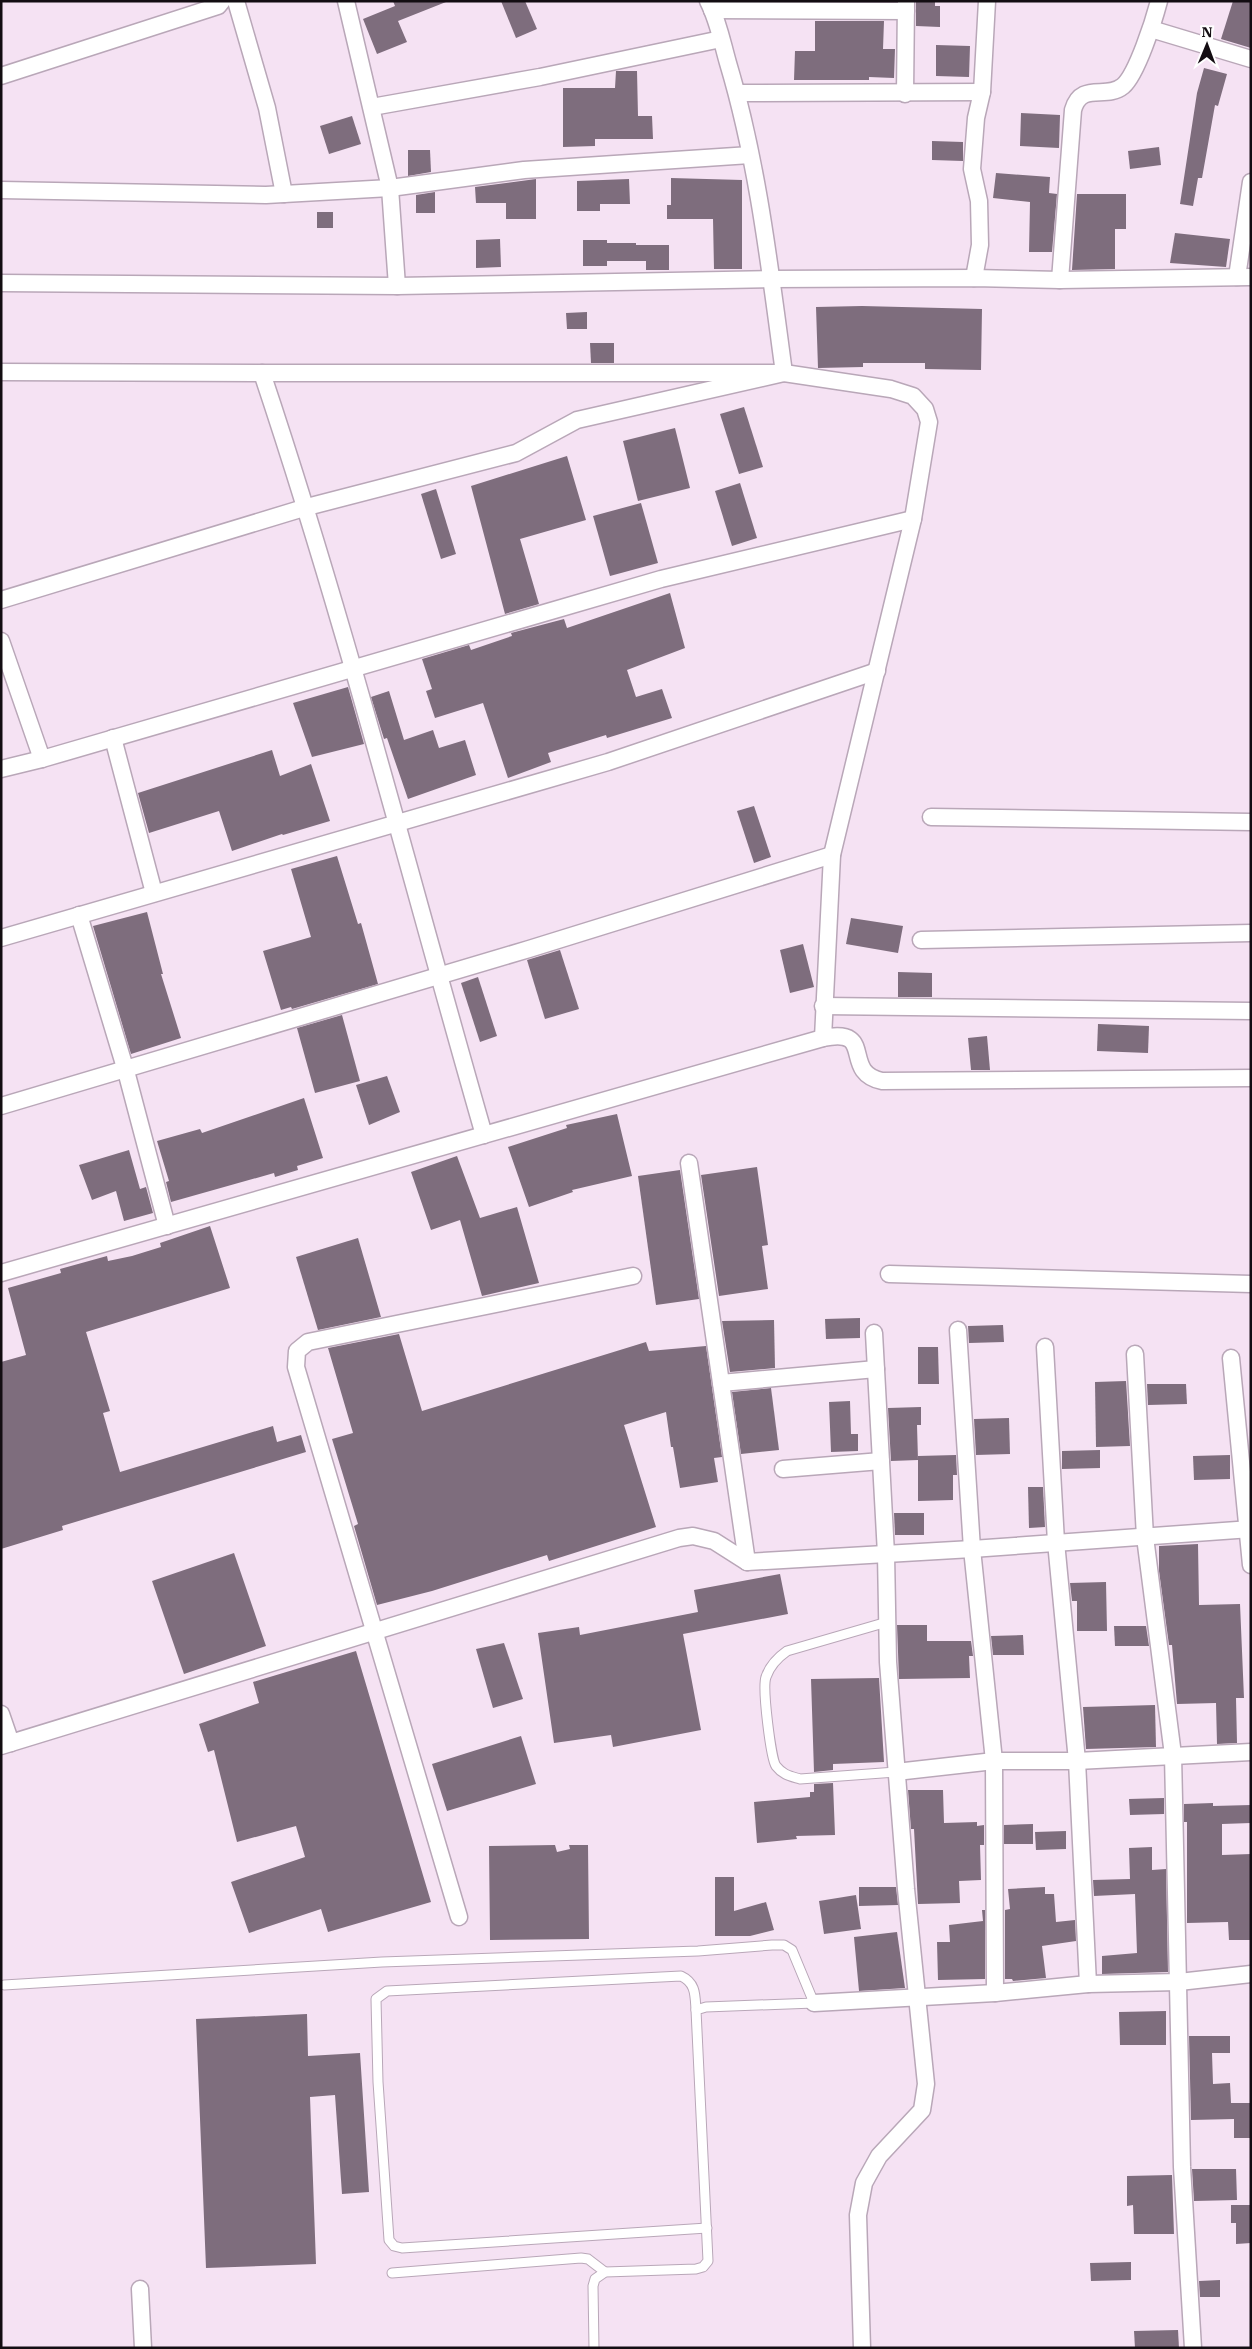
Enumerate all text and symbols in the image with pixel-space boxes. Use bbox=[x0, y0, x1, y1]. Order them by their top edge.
north arrow bbox=[1182, 20, 1232, 70]
text: N bbox=[1202, 23, 1213, 41]

